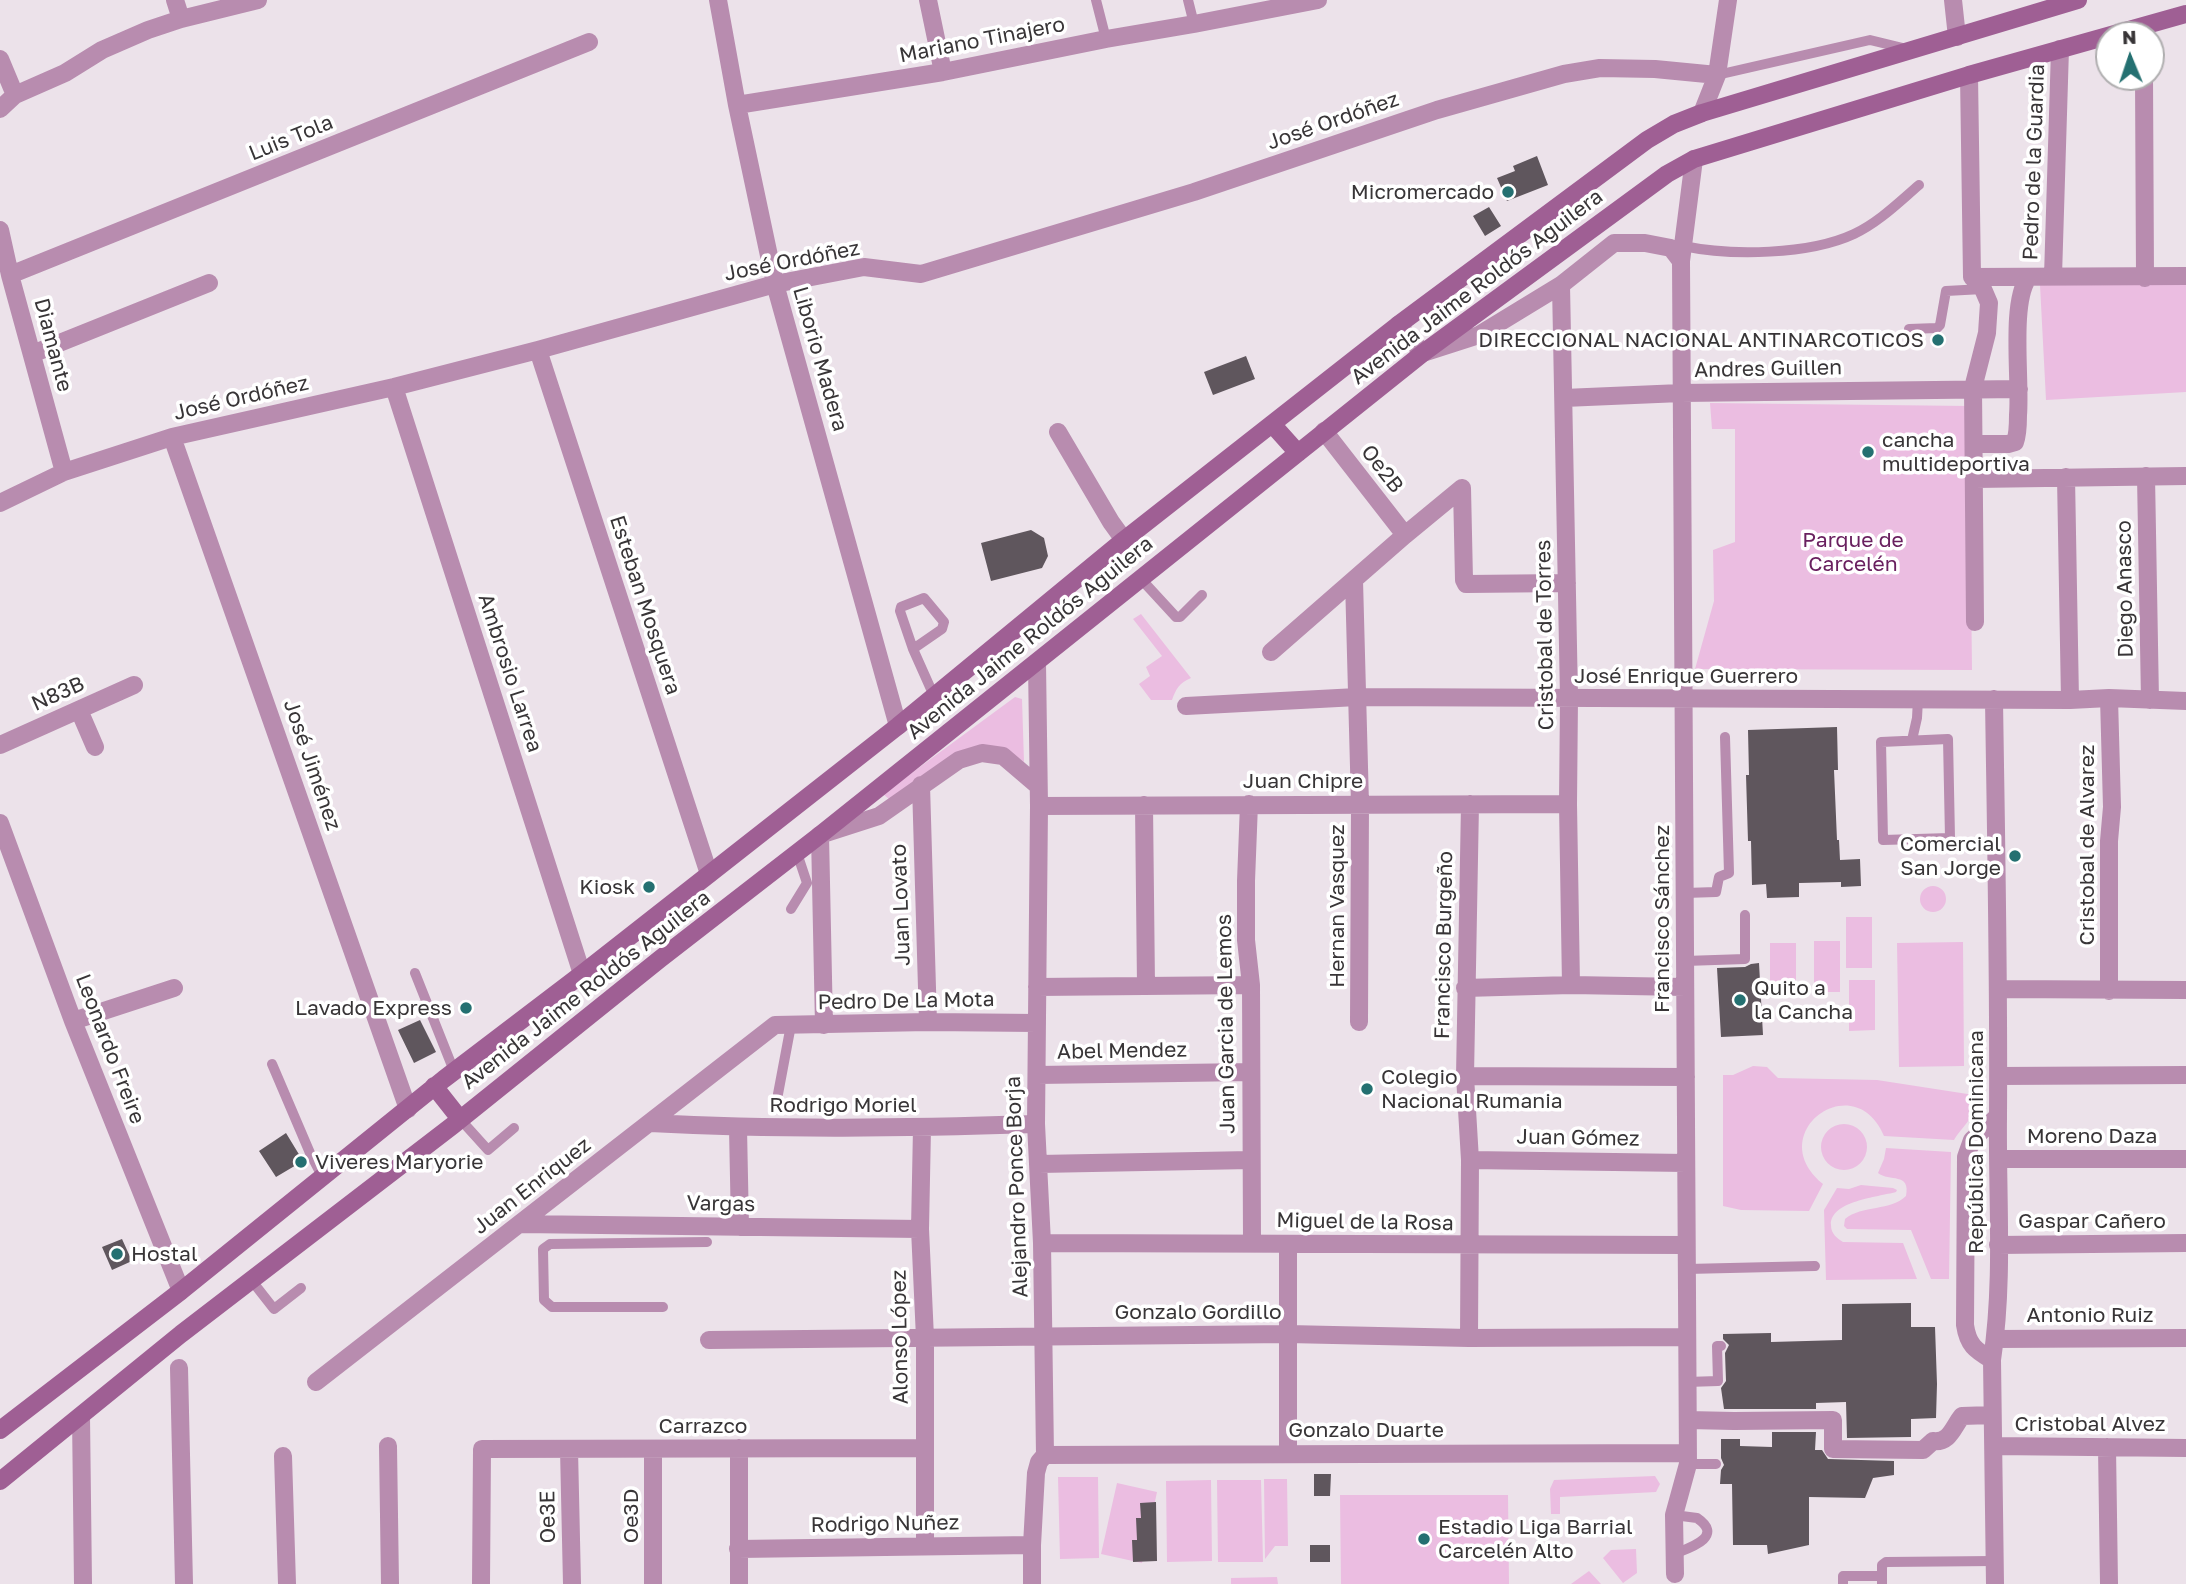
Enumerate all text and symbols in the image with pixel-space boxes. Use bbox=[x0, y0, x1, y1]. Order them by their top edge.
street label: Mariano Tinajero bbox=[897, 12, 1067, 68]
north arrow bbox=[2095, 21, 2165, 91]
text: N bbox=[2122, 25, 2137, 48]
street label: Pedro de la Guardia bbox=[2018, 63, 2050, 261]
street label: José Ordóñez bbox=[1264, 87, 1402, 155]
street label: Luis Tola bbox=[245, 110, 337, 166]
place label: Micromercado bbox=[1351, 179, 1494, 205]
street label: Avenida Jaime Roldós Aguilera bbox=[1346, 184, 1608, 390]
marker: Micromercado bbox=[1500, 184, 1516, 200]
street label: José Ordóñez bbox=[722, 235, 862, 287]
street label: Liborio Madera bbox=[787, 284, 853, 434]
street label: Diamante bbox=[28, 295, 78, 395]
place label: DIRECCIONAL NACIONAL ANTINARCOTICOS bbox=[1478, 327, 1924, 353]
marker: DIRECCIONAL NACIONAL ANTINARCOTICOS bbox=[1930, 332, 1946, 348]
street label: Andres Guillen bbox=[1694, 355, 1842, 383]
street label: José Ordóñez bbox=[171, 370, 311, 426]
place label: cancha multideportiva bbox=[1882, 427, 2030, 477]
street label: Oe2B bbox=[1355, 440, 1409, 498]
marker: cancha multideportiva bbox=[1860, 444, 1876, 460]
street label: Esteban Mosquera bbox=[604, 512, 686, 698]
street label: Diego Anasco bbox=[2111, 520, 2139, 658]
park label: Parque de Carcelén bbox=[1802, 527, 1904, 577]
street label: Avenida Jaime Roldós Aguilera bbox=[902, 531, 1158, 745]
street label: Cristobal de Torres bbox=[1531, 540, 1559, 730]
street label: Ambrosio Larrea bbox=[473, 591, 547, 755]
street label: José Enrique Guerrero bbox=[1574, 663, 1798, 689]
street label: N83B bbox=[28, 671, 88, 717]
street label: José Jiménez bbox=[278, 696, 346, 834]
street label: Cristobal de Alvarez bbox=[2074, 744, 2100, 946]
street label: Juan Chipre bbox=[1243, 768, 1363, 794]
street label: Hernan Vasquez bbox=[1324, 824, 1350, 988]
street label: Francisco Sánchez bbox=[1649, 825, 1675, 1013]
place label: Comercial San Jorge bbox=[1900, 831, 2001, 881]
street label: Juan Lovato bbox=[886, 844, 916, 966]
marker: Comercial San Jorge bbox=[2007, 848, 2023, 864]
street label: Francisco Burgeño bbox=[1430, 851, 1458, 1039]
place label: Kiosk bbox=[579, 874, 635, 900]
marker: Kiosk bbox=[641, 879, 657, 895]
street label: Avenida Jaime Roldós Aguilera bbox=[457, 885, 715, 1095]
street label: Juan Garcia de Lemos bbox=[1211, 914, 1241, 1134]
street label: Leonardo Freire bbox=[70, 970, 150, 1128]
place label: Quito a la Cancha bbox=[1754, 975, 1853, 1025]
street label: Pedro De La Mota bbox=[817, 987, 995, 1015]
marker: Quito a la Cancha bbox=[1732, 992, 1748, 1008]
place label: Lavado Express bbox=[295, 995, 452, 1021]
marker: Lavado Express bbox=[458, 1000, 474, 1016]
street label: República Dominicana bbox=[1963, 1030, 1989, 1254]
street label: Abel Mendez bbox=[1057, 1037, 1187, 1065]
place label: Colegio Nacional Rumania bbox=[1381, 1064, 1563, 1114]
street label: Alejandro Ponce Borja bbox=[1001, 1076, 1033, 1298]
marker: Colegio Nacional Rumania bbox=[1359, 1081, 1375, 1097]
street label: Rodrigo Moriel bbox=[769, 1092, 917, 1118]
street label: Moreno Daza bbox=[2027, 1123, 2157, 1149]
street label: Juan Gómez bbox=[1516, 1124, 1640, 1152]
street label: Juan Enriquez bbox=[468, 1132, 596, 1240]
place label: Viveres Maryorie bbox=[315, 1149, 483, 1175]
marker: Viveres Maryorie bbox=[293, 1154, 309, 1170]
street label: Vargas bbox=[687, 1191, 755, 1217]
street label: Miguel de la Rosa bbox=[1276, 1208, 1454, 1236]
street label: Gaspar Cañero bbox=[2018, 1208, 2166, 1234]
place label: Hostal bbox=[131, 1241, 198, 1267]
marker: Hostal bbox=[109, 1246, 125, 1262]
street label: Alonso López bbox=[886, 1269, 914, 1405]
street label: Gonzalo Gordillo bbox=[1114, 1299, 1282, 1325]
street label: Antonio Ruiz bbox=[2026, 1302, 2154, 1328]
street label: Cristobal Alvez bbox=[2014, 1411, 2166, 1437]
street label: Carrazco bbox=[659, 1413, 747, 1439]
street label: Gonzalo Duarte bbox=[1288, 1417, 1444, 1443]
street label: Oe3D bbox=[618, 1489, 644, 1543]
street label: Oe3E bbox=[535, 1490, 561, 1544]
street label: Rodrigo Nuñez bbox=[810, 1510, 960, 1538]
place label: Estadio Liga Barrial Carcelén Alto bbox=[1438, 1514, 1633, 1564]
marker: Estadio Liga Barrial Carcelén Alto bbox=[1416, 1531, 1432, 1547]

